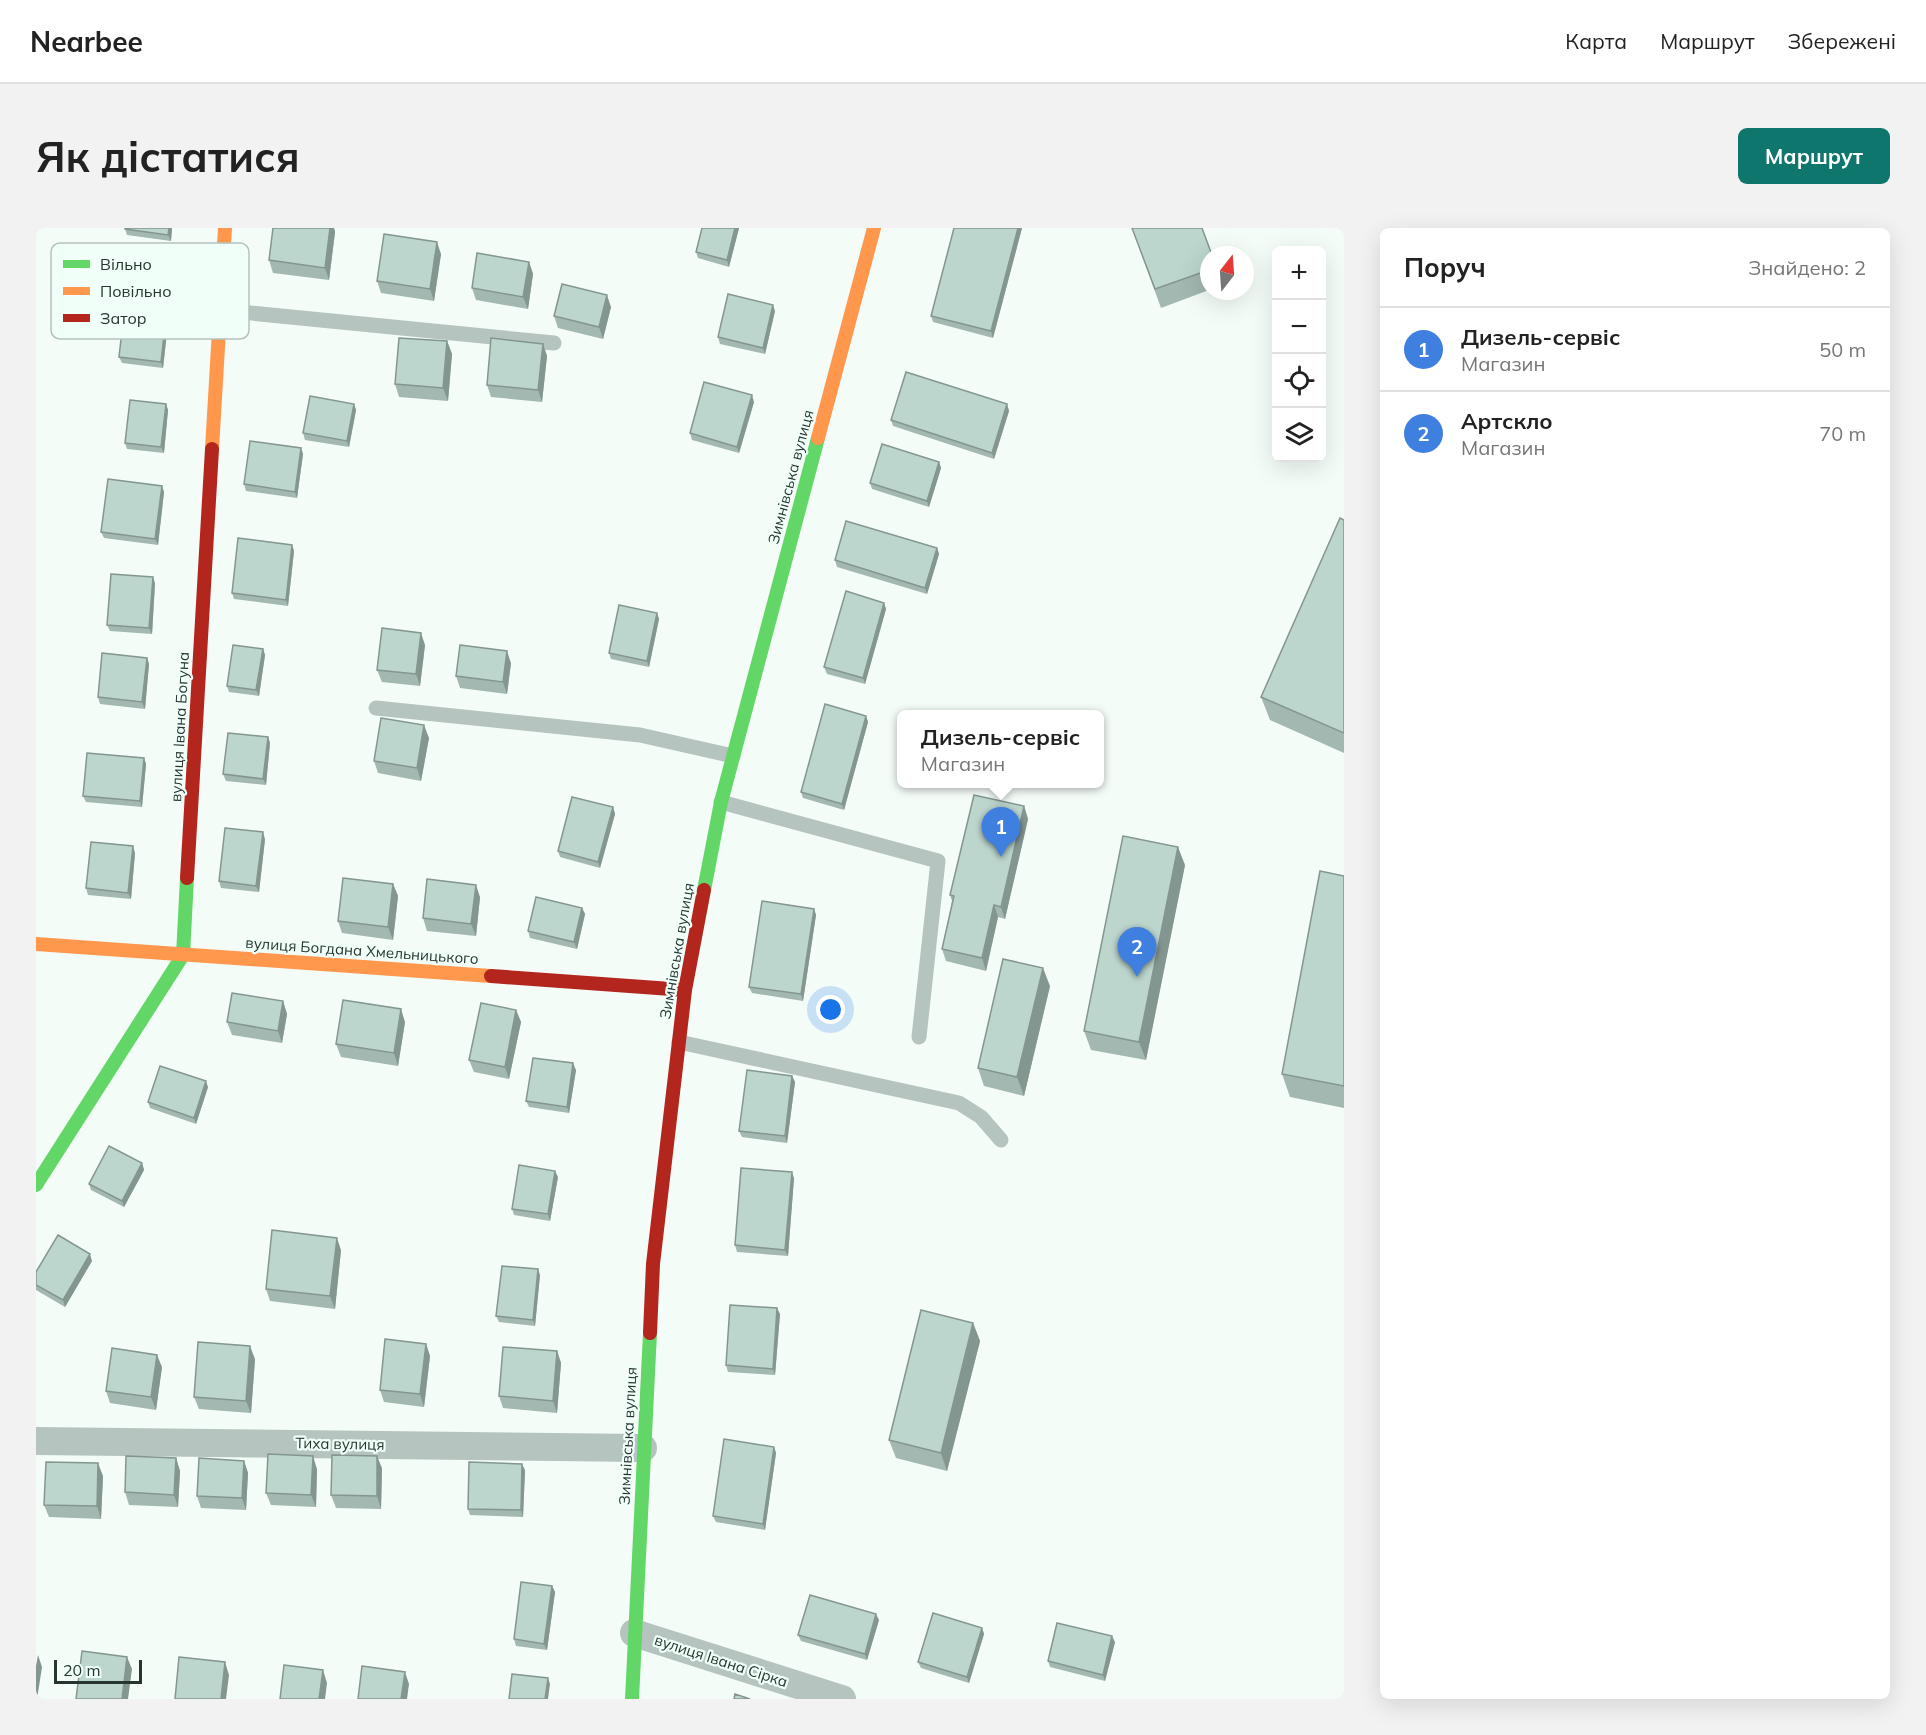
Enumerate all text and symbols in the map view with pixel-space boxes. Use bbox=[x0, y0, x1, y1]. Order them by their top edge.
text: Nearbee bbox=[30, 24, 143, 59]
text: Карта bbox=[1565, 28, 1627, 54]
text: Маршрут bbox=[1660, 28, 1755, 54]
text: Збережені bbox=[1788, 28, 1896, 54]
button: Маршрут bbox=[1738, 128, 1890, 184]
text: Як дістатися bbox=[36, 130, 300, 183]
legend bbox=[51, 243, 249, 339]
north arrow bbox=[1200, 246, 1254, 300]
map controls bbox=[1272, 246, 1326, 462]
button: + bbox=[1272, 246, 1326, 300]
text: Поруч bbox=[1404, 251, 1486, 284]
text: Вільно bbox=[100, 254, 152, 274]
text: Знайдено: 2 bbox=[1748, 255, 1866, 280]
text: Повільно bbox=[100, 281, 171, 301]
button: − bbox=[1272, 300, 1326, 354]
text: Затор bbox=[100, 308, 147, 328]
text: Дизель-сервіс bbox=[1461, 323, 1620, 351]
text: 1 bbox=[1418, 337, 1430, 362]
text: 50 m bbox=[1819, 337, 1866, 362]
text: Магазин bbox=[1461, 351, 1545, 376]
button: locate bbox=[1272, 354, 1326, 408]
text: Артскло bbox=[1461, 407, 1553, 435]
street label: Зимнівська вулиця bbox=[763, 408, 818, 546]
button: layers bbox=[1272, 408, 1326, 462]
text: 2 bbox=[1418, 421, 1430, 446]
text: 70 m bbox=[1819, 421, 1866, 446]
text: Магазин bbox=[1461, 435, 1545, 460]
street label: вулиця Івана Богуна bbox=[166, 651, 193, 803]
popup bbox=[897, 710, 1104, 788]
text: Дизель-сервіс bbox=[921, 723, 1080, 751]
text: Магазин bbox=[921, 751, 1005, 776]
pin: 1 bbox=[982, 808, 1020, 857]
street label: Зимнівська вулиця bbox=[655, 881, 698, 1021]
pin: 2 bbox=[1118, 928, 1156, 977]
street label: вулиця Богдана Хмельницького bbox=[245, 933, 479, 968]
your location bbox=[816, 995, 845, 1024]
street label: Зимнівська вулиця bbox=[614, 1367, 641, 1505]
street label: Тиха вулиця bbox=[295, 1433, 385, 1454]
street label: вулиця Івана Сірка bbox=[652, 1630, 790, 1691]
scale bar bbox=[54, 1657, 142, 1684]
text: 20 m bbox=[63, 1660, 100, 1680]

